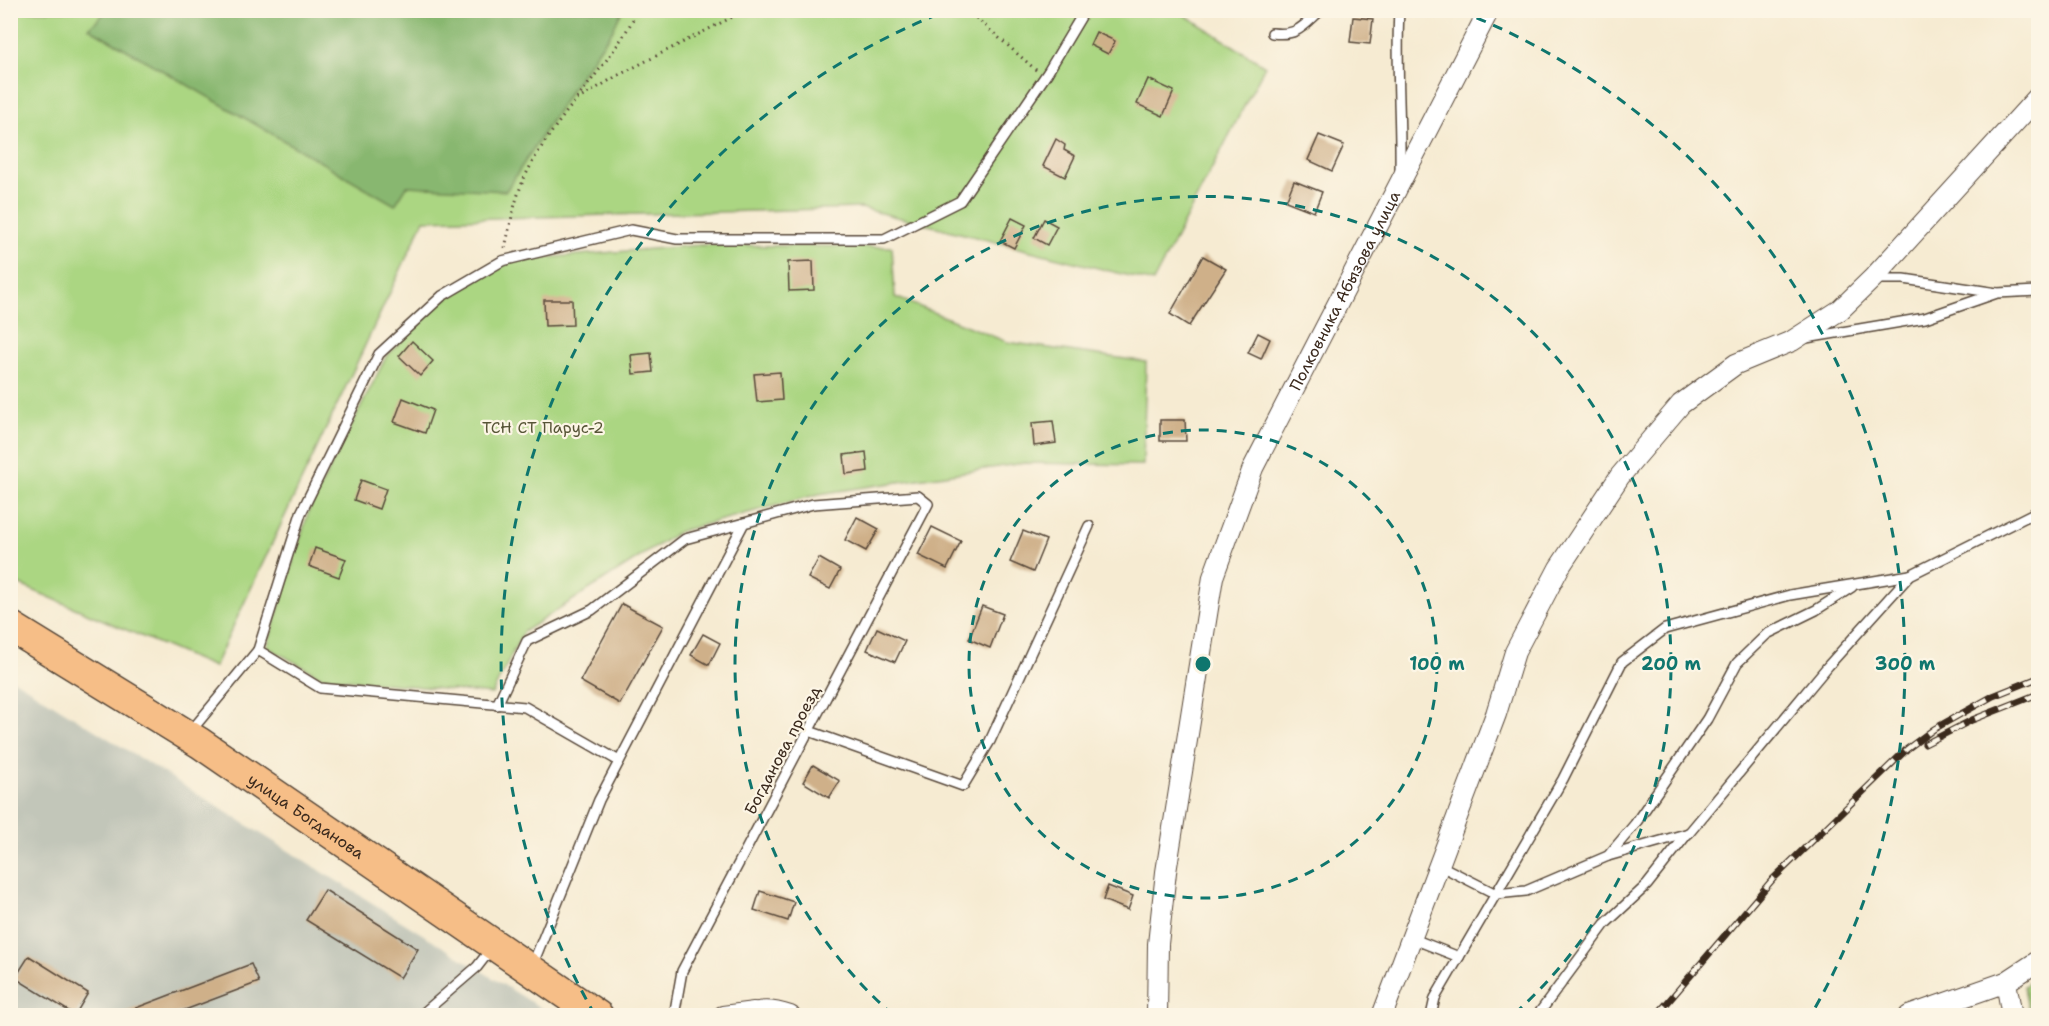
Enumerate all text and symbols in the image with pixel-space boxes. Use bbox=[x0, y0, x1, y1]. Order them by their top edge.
street label: Полковника Абызова улица bbox=[1285, 187, 1405, 394]
park label: ТСН СТ Парус-2 bbox=[482, 417, 604, 438]
text: 100 m bbox=[1409, 652, 1465, 676]
text: 200 m bbox=[1641, 652, 1702, 676]
text: 300 m bbox=[1875, 652, 1936, 676]
centre of rings bbox=[1193, 654, 1213, 674]
street label: Богданова проезд bbox=[740, 682, 825, 818]
street label: улица Богданова bbox=[244, 769, 368, 864]

